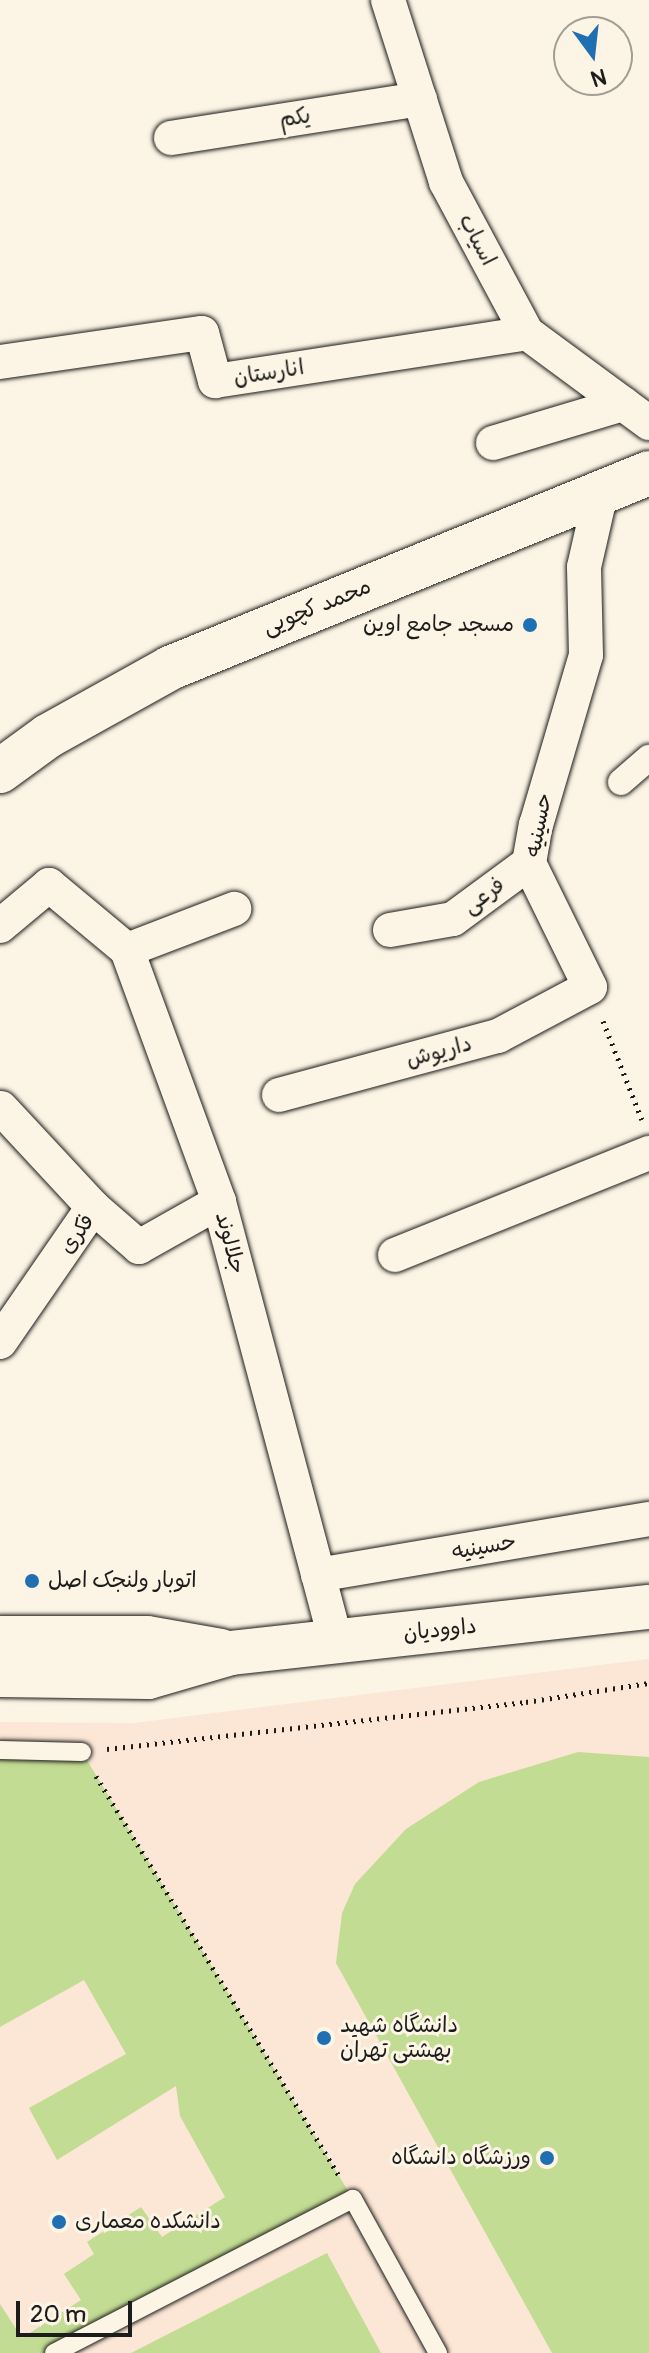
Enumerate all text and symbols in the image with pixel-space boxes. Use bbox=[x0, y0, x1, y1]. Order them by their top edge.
north arrow bbox=[553, 16, 633, 96]
text: N bbox=[588, 62, 610, 93]
street label: یکم bbox=[278, 103, 312, 133]
street label: اسیاب bbox=[453, 210, 501, 270]
street label: انارستان bbox=[232, 354, 306, 392]
street label: محمد کچویی bbox=[259, 573, 375, 641]
place label: مسجد جامع اوین bbox=[363, 612, 514, 638]
marker: مسجد جامع اوین bbox=[521, 616, 539, 634]
street label: حسینیه bbox=[520, 791, 558, 859]
street label: فرعی bbox=[458, 872, 510, 920]
street label: داریوش bbox=[403, 1031, 475, 1073]
street label: فکری bbox=[54, 1209, 100, 1259]
street label: جلالوند bbox=[209, 1209, 251, 1277]
street label: حسینیه bbox=[450, 1528, 518, 1566]
place label: اتوبار ولنجک اصل bbox=[48, 1568, 197, 1594]
marker: اتوبار ولنجک اصل bbox=[23, 1572, 41, 1590]
street label: داوودیان bbox=[402, 1613, 478, 1647]
place label: دانشگاه شهید بهشتی تهران bbox=[340, 2012, 458, 2064]
marker: دانشگاه شهید بهشتی تهران bbox=[315, 2029, 333, 2047]
place label: ورزشگاه دانشگاه bbox=[391, 2145, 531, 2171]
marker: ورزشگاه دانشگاه bbox=[538, 2149, 556, 2167]
place label: دانشکده معماری bbox=[75, 2209, 221, 2235]
marker: دانشکده معماری bbox=[50, 2213, 68, 2231]
scale bar bbox=[20, 2285, 136, 2335]
text: 20 m bbox=[30, 2300, 86, 2329]

